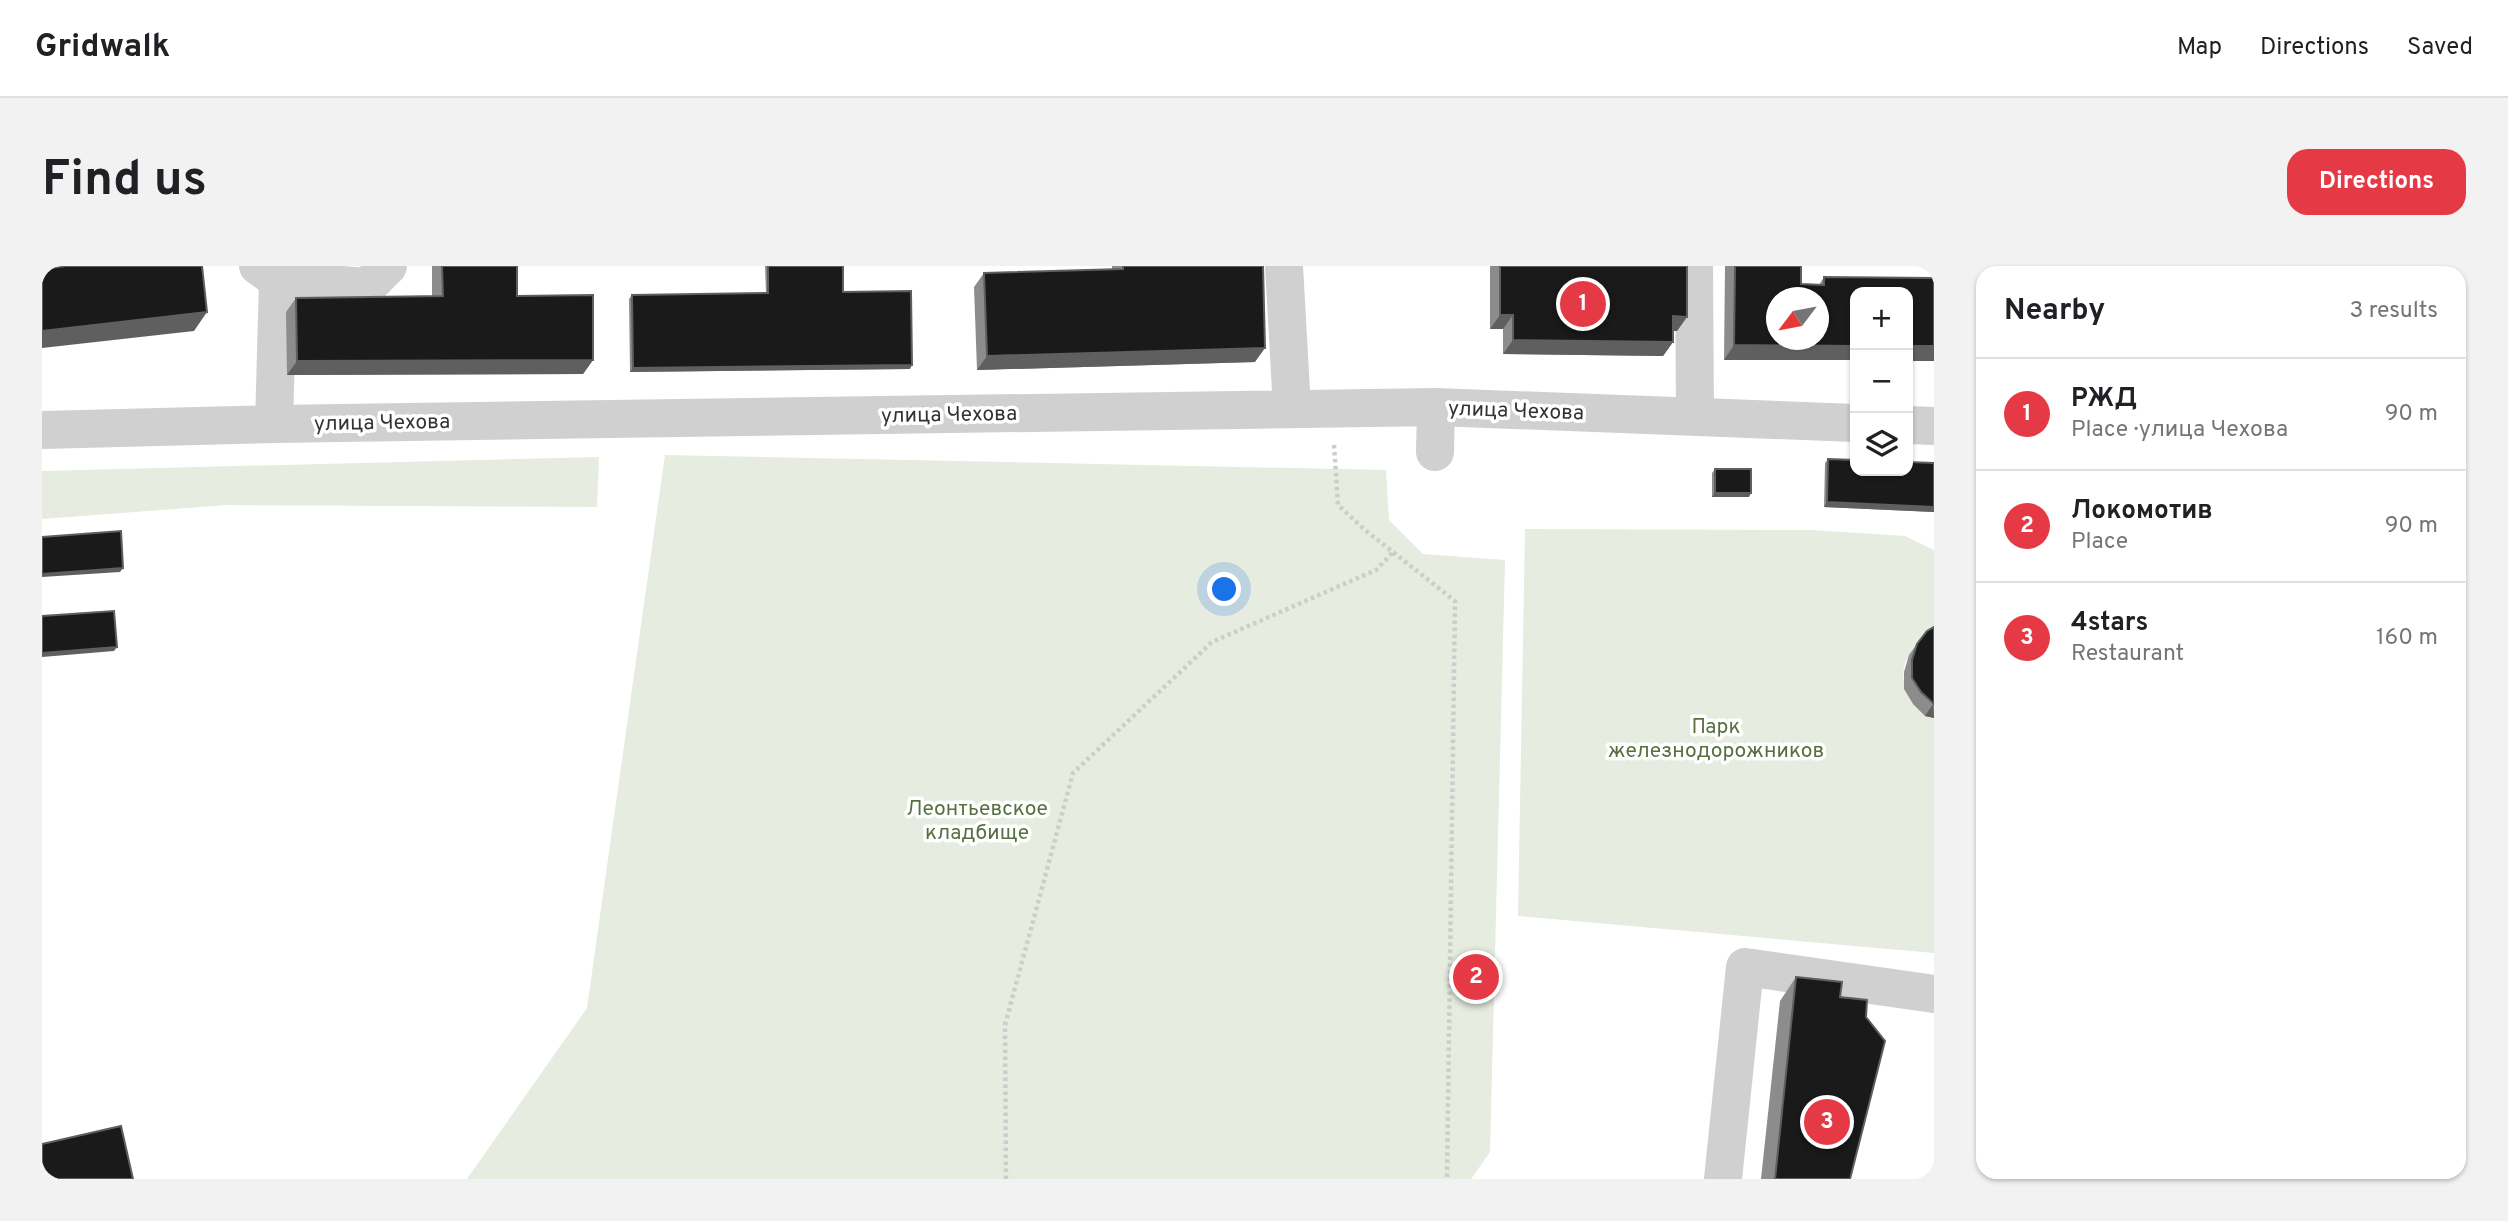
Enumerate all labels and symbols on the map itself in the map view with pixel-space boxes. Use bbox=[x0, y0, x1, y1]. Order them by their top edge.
pin: 1 bbox=[1560, 278, 1606, 330]
north arrow bbox=[1766, 287, 1829, 350]
street label: улица Чехова bbox=[1447, 396, 1585, 427]
street label: улица Чехова bbox=[881, 401, 1017, 430]
street label: улица Чехова bbox=[314, 409, 450, 438]
your location bbox=[1207, 572, 1241, 606]
park label: Парк железнодорожников bbox=[1608, 714, 1824, 765]
park label: Леонтьевское кладбище bbox=[906, 796, 1048, 847]
pin: 2 bbox=[1453, 951, 1499, 1003]
pin: 3 bbox=[1804, 1096, 1850, 1148]

